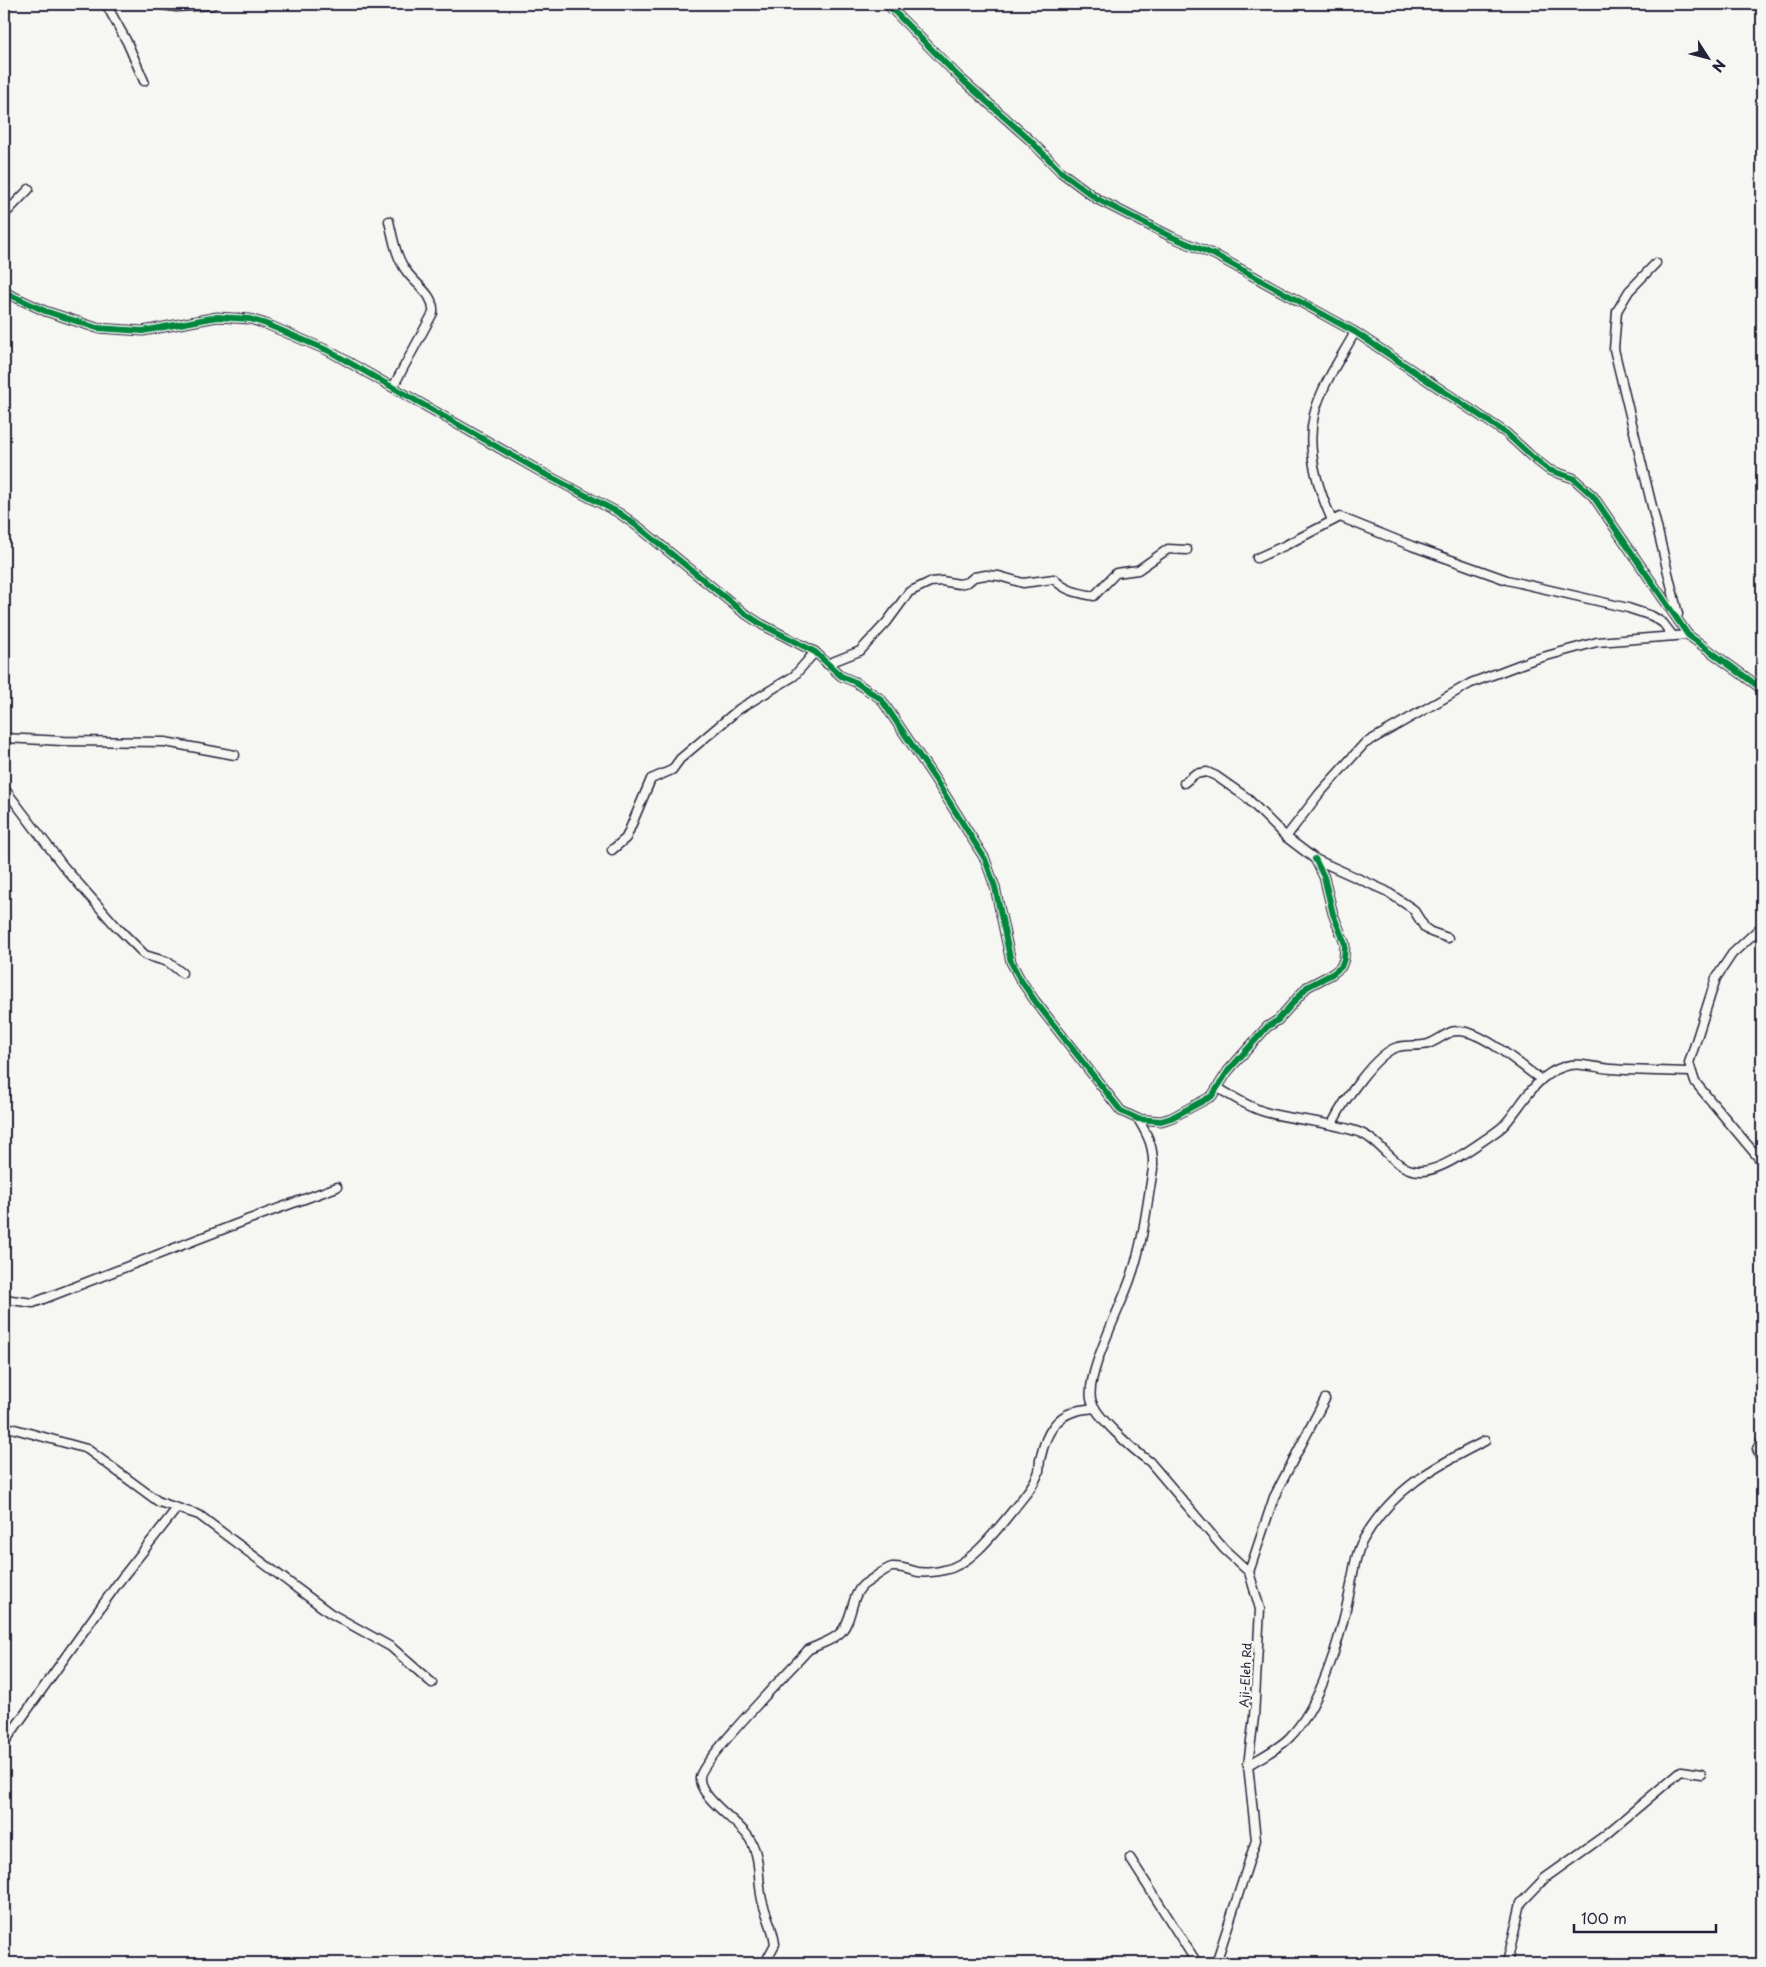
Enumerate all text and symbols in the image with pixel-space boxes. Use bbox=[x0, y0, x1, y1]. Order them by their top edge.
north arrow bbox=[1684, 32, 1734, 82]
text: N bbox=[1707, 55, 1731, 77]
street label: Aji-Eleh Rd bbox=[1234, 1641, 1256, 1708]
scale bar bbox=[1574, 1902, 1716, 1934]
text: 100 m bbox=[1581, 1906, 1627, 1929]

